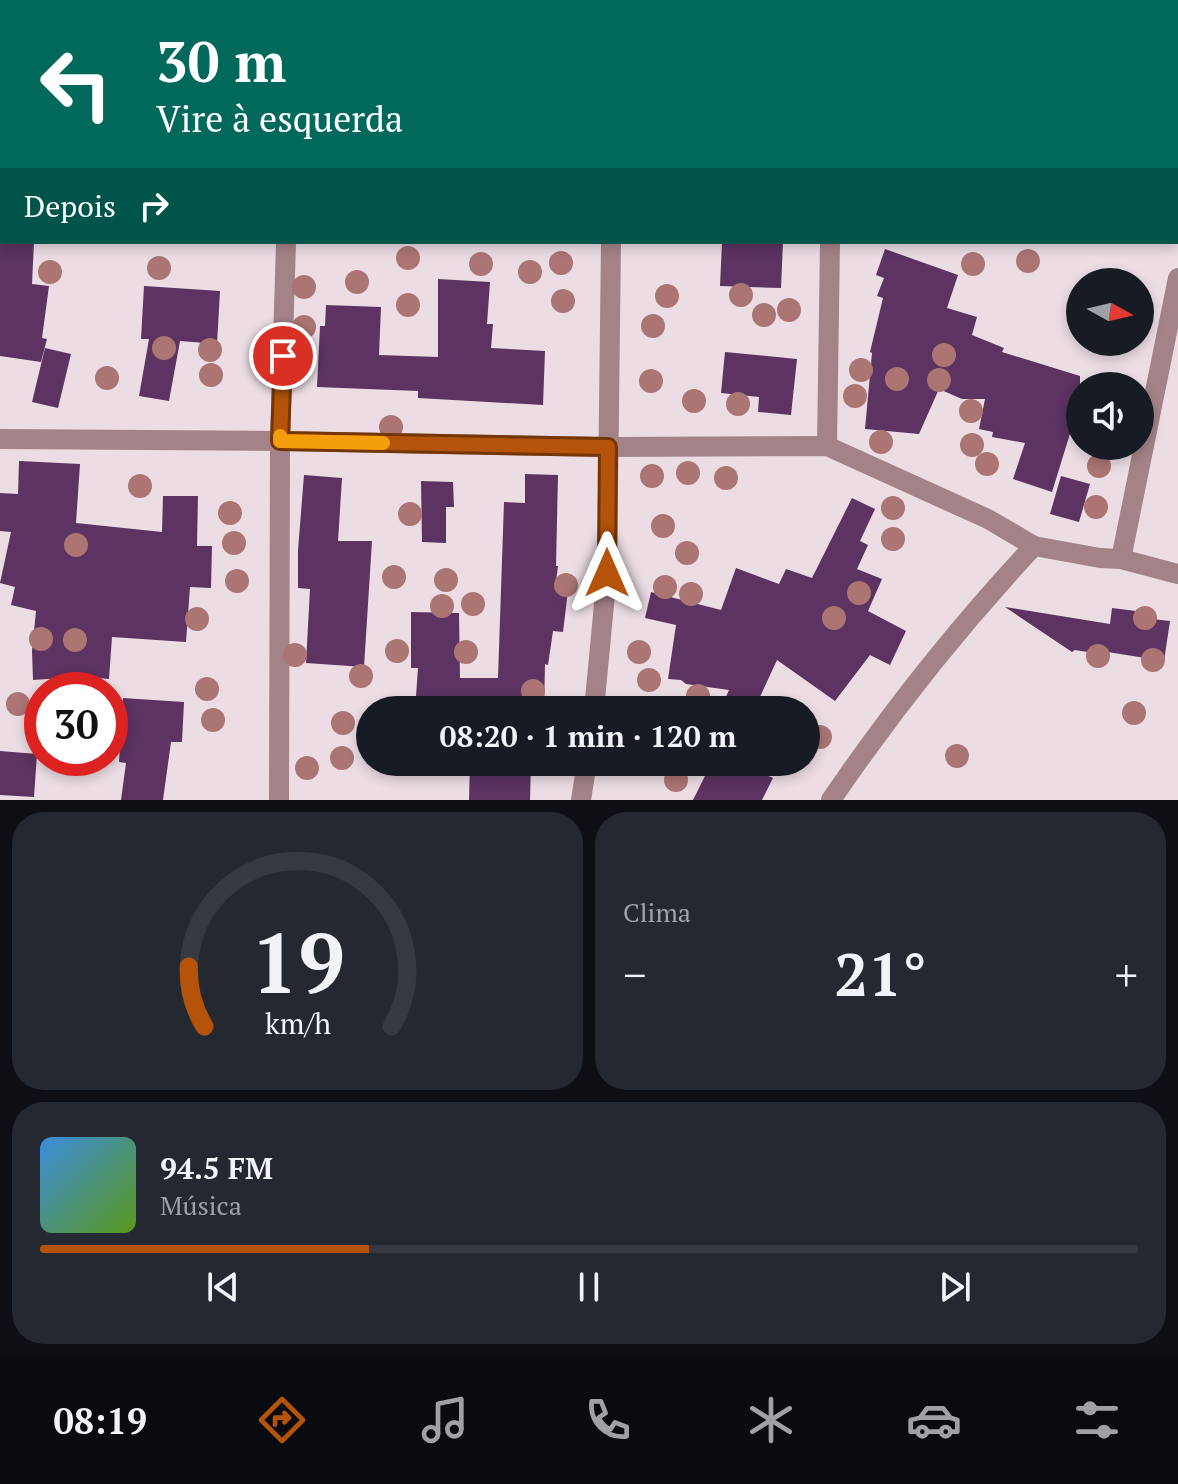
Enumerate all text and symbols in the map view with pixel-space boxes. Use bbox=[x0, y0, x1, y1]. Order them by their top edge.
text: 30 m bbox=[156, 24, 286, 98]
icon: left bbox=[24, 32, 128, 136]
text: Vire à esquerda bbox=[156, 95, 403, 142]
icon: right bbox=[132, 184, 176, 228]
text: Depois bbox=[24, 186, 116, 226]
north arrow bbox=[1066, 268, 1154, 356]
map controls bbox=[1066, 268, 1154, 460]
pin bbox=[249, 322, 317, 390]
icon: arrive bbox=[261, 334, 305, 378]
button: sound bbox=[1066, 372, 1154, 460]
position arrow bbox=[565, 531, 649, 615]
speed limit sign: 30 bbox=[24, 672, 128, 776]
text: 08:20 · 1 min · 120 m bbox=[440, 716, 736, 756]
text: Clima bbox=[623, 895, 691, 929]
text: 19 bbox=[250, 907, 345, 1017]
text: 21° bbox=[834, 934, 927, 1013]
text: − bbox=[623, 945, 646, 1004]
text: + bbox=[1115, 945, 1138, 1004]
text: km/h bbox=[264, 1004, 331, 1042]
text: 94.5 FM bbox=[160, 1148, 273, 1188]
text: Música bbox=[160, 1188, 242, 1222]
icon: previous bbox=[201, 1265, 245, 1309]
icon: pause bbox=[567, 1265, 611, 1309]
icon: next bbox=[933, 1265, 977, 1309]
icon: directions bbox=[254, 1392, 310, 1448]
icon: music bbox=[417, 1392, 473, 1448]
icon: phone bbox=[580, 1392, 636, 1448]
icon: climate bbox=[743, 1392, 799, 1448]
icon: car bbox=[906, 1392, 962, 1448]
icon: filters bbox=[1069, 1392, 1125, 1448]
text: 08:19 bbox=[53, 1397, 147, 1444]

